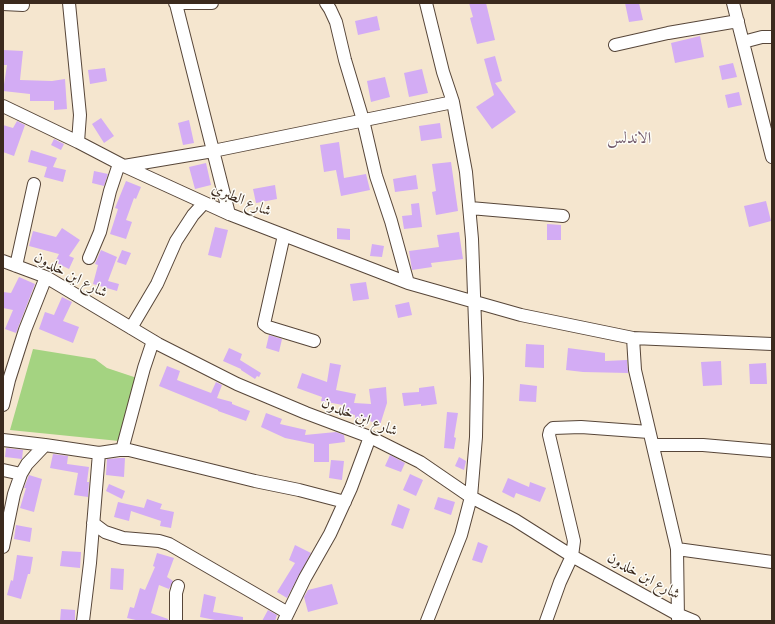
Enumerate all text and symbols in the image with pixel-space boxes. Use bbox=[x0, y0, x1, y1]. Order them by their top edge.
district label: الاندلس bbox=[607, 130, 651, 150]
street label: شارع الطبري bbox=[208, 180, 274, 222]
street label: شارع ابن خلدون bbox=[30, 249, 110, 303]
street label: شارع ابن خلدون bbox=[318, 395, 400, 441]
street label: شارع ابن خلدون bbox=[603, 550, 683, 604]

